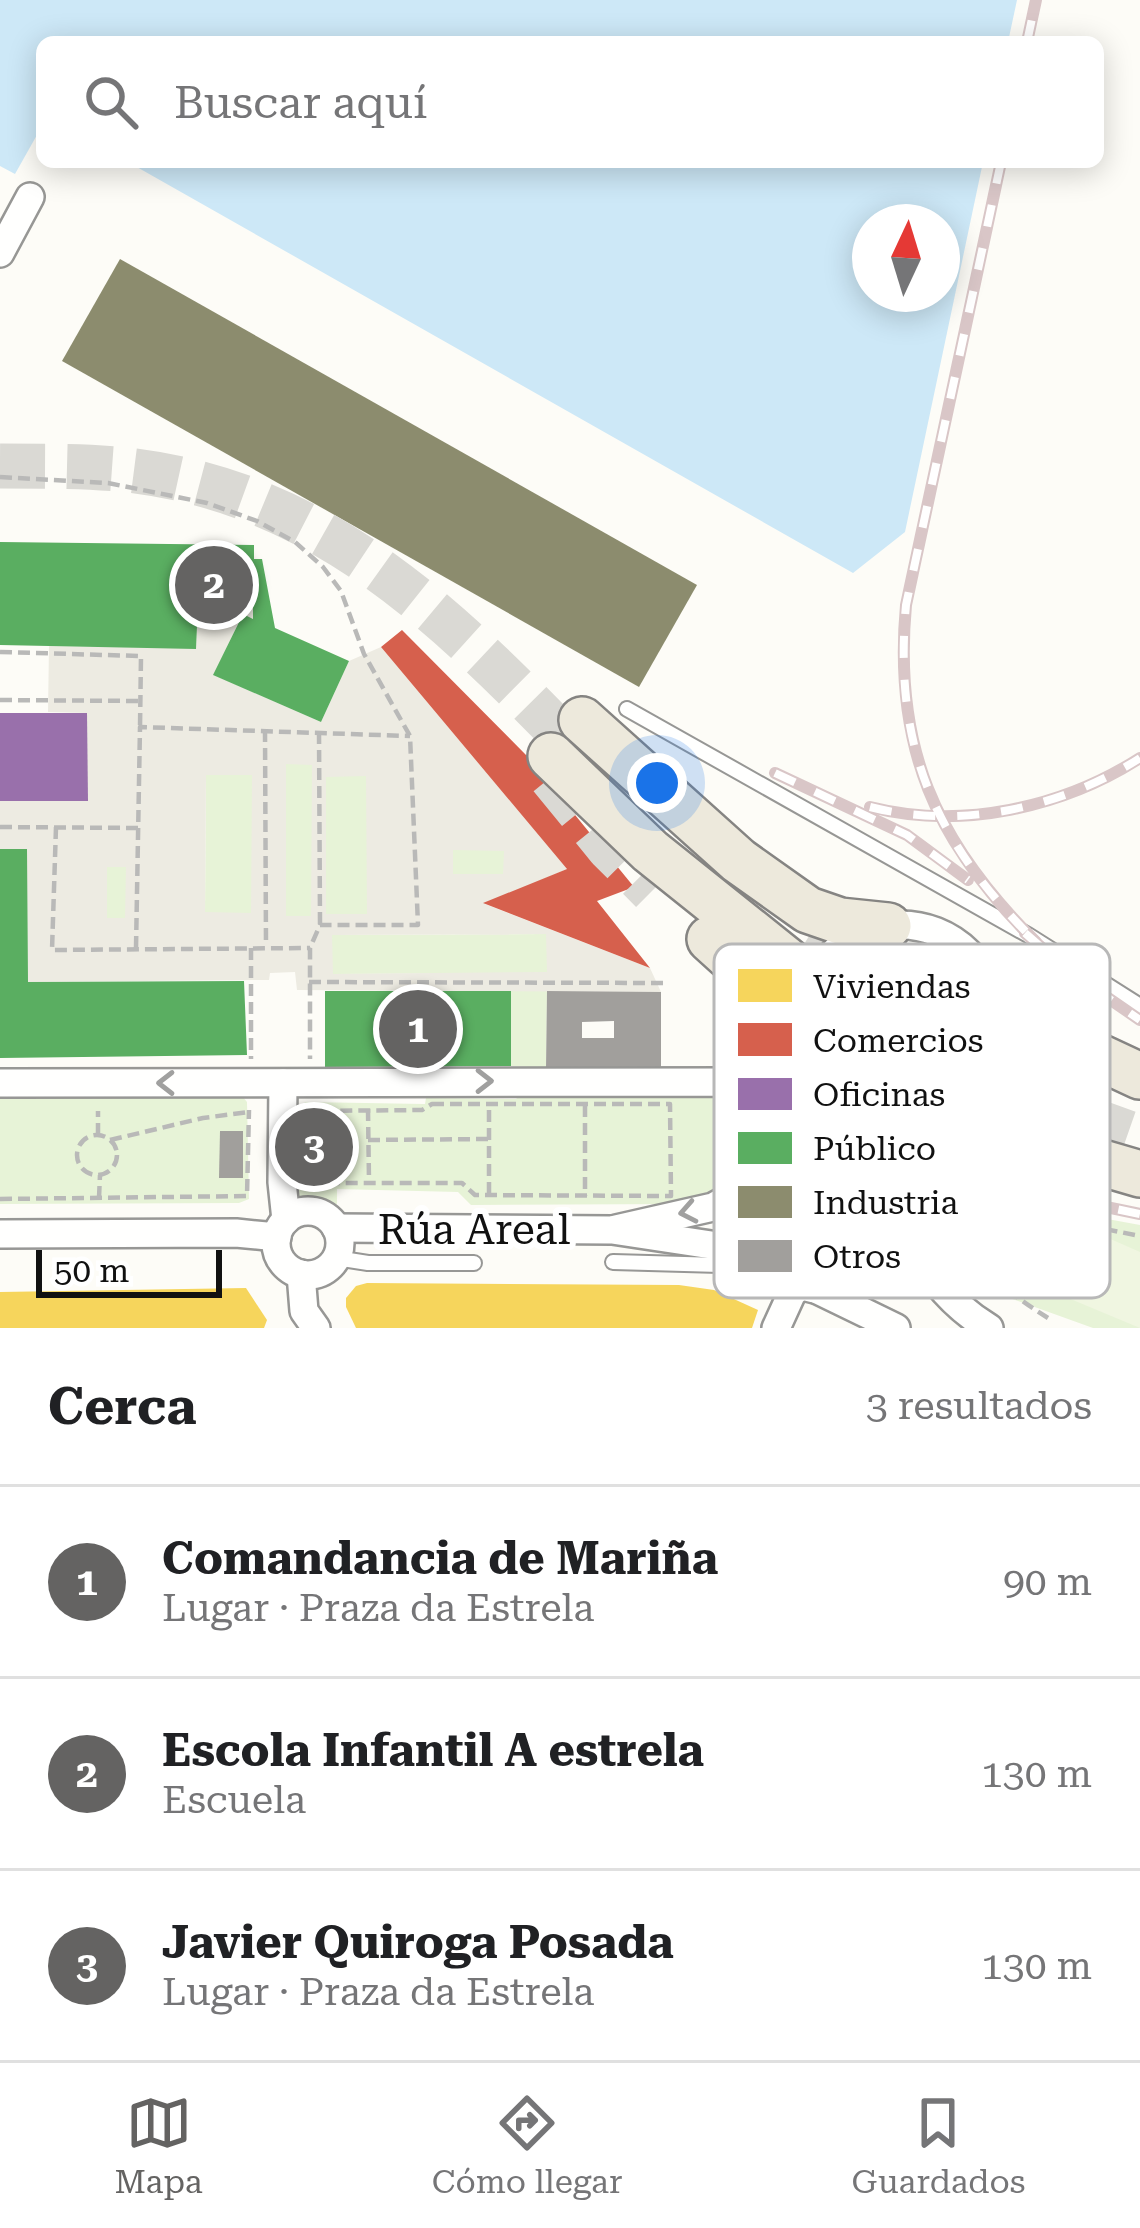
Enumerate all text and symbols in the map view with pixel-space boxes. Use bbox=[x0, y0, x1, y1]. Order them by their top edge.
search box bbox=[36, 36, 1104, 168]
icon: search bbox=[78, 69, 144, 135]
text: Buscar aquí bbox=[174, 76, 427, 129]
north arrow bbox=[852, 204, 960, 312]
pin: 2 bbox=[175, 540, 253, 630]
your location bbox=[627, 753, 687, 813]
legend bbox=[714, 944, 1110, 1298]
text: Viviendas bbox=[813, 967, 970, 1006]
pin: 1 bbox=[379, 984, 457, 1074]
text: Comercios bbox=[813, 1021, 983, 1060]
one-way arrow bbox=[476, 1068, 494, 1094]
one-way arrow bbox=[156, 1070, 174, 1096]
text: Oficinas bbox=[813, 1075, 945, 1114]
pin: 3 bbox=[275, 1102, 353, 1192]
text: Público bbox=[813, 1129, 936, 1168]
text: Industria bbox=[813, 1183, 958, 1222]
one-way arrow bbox=[679, 1198, 699, 1224]
street label: Rúa Areal bbox=[378, 1205, 570, 1254]
text: Otros bbox=[813, 1237, 901, 1276]
scale bar bbox=[36, 1244, 222, 1297]
text: 50 m bbox=[54, 1251, 129, 1290]
text: Cerca bbox=[48, 1377, 197, 1436]
text: 3 resultados bbox=[866, 1383, 1092, 1429]
text: Comandancia de Mariña bbox=[162, 1532, 718, 1585]
text: 1 bbox=[76, 1559, 98, 1605]
text: 90 m bbox=[1003, 1559, 1092, 1605]
text: Lugar · Praza da Estrela bbox=[162, 1585, 594, 1631]
text: Escola Infantil A estrela bbox=[162, 1724, 704, 1777]
text: 2 bbox=[76, 1751, 98, 1797]
text: 130 m bbox=[981, 1751, 1092, 1797]
text: Escuela bbox=[162, 1777, 306, 1823]
text: Javier Quiroga Posada bbox=[162, 1916, 674, 1969]
text: 3 bbox=[76, 1943, 98, 1989]
text: 130 m bbox=[981, 1943, 1092, 1989]
text: Lugar · Praza da Estrela bbox=[162, 1969, 594, 2015]
tab: Mapa bbox=[114, 2090, 203, 2201]
tab: Cómo llegar bbox=[432, 2090, 622, 2201]
tab: Guardados bbox=[851, 2090, 1025, 2201]

